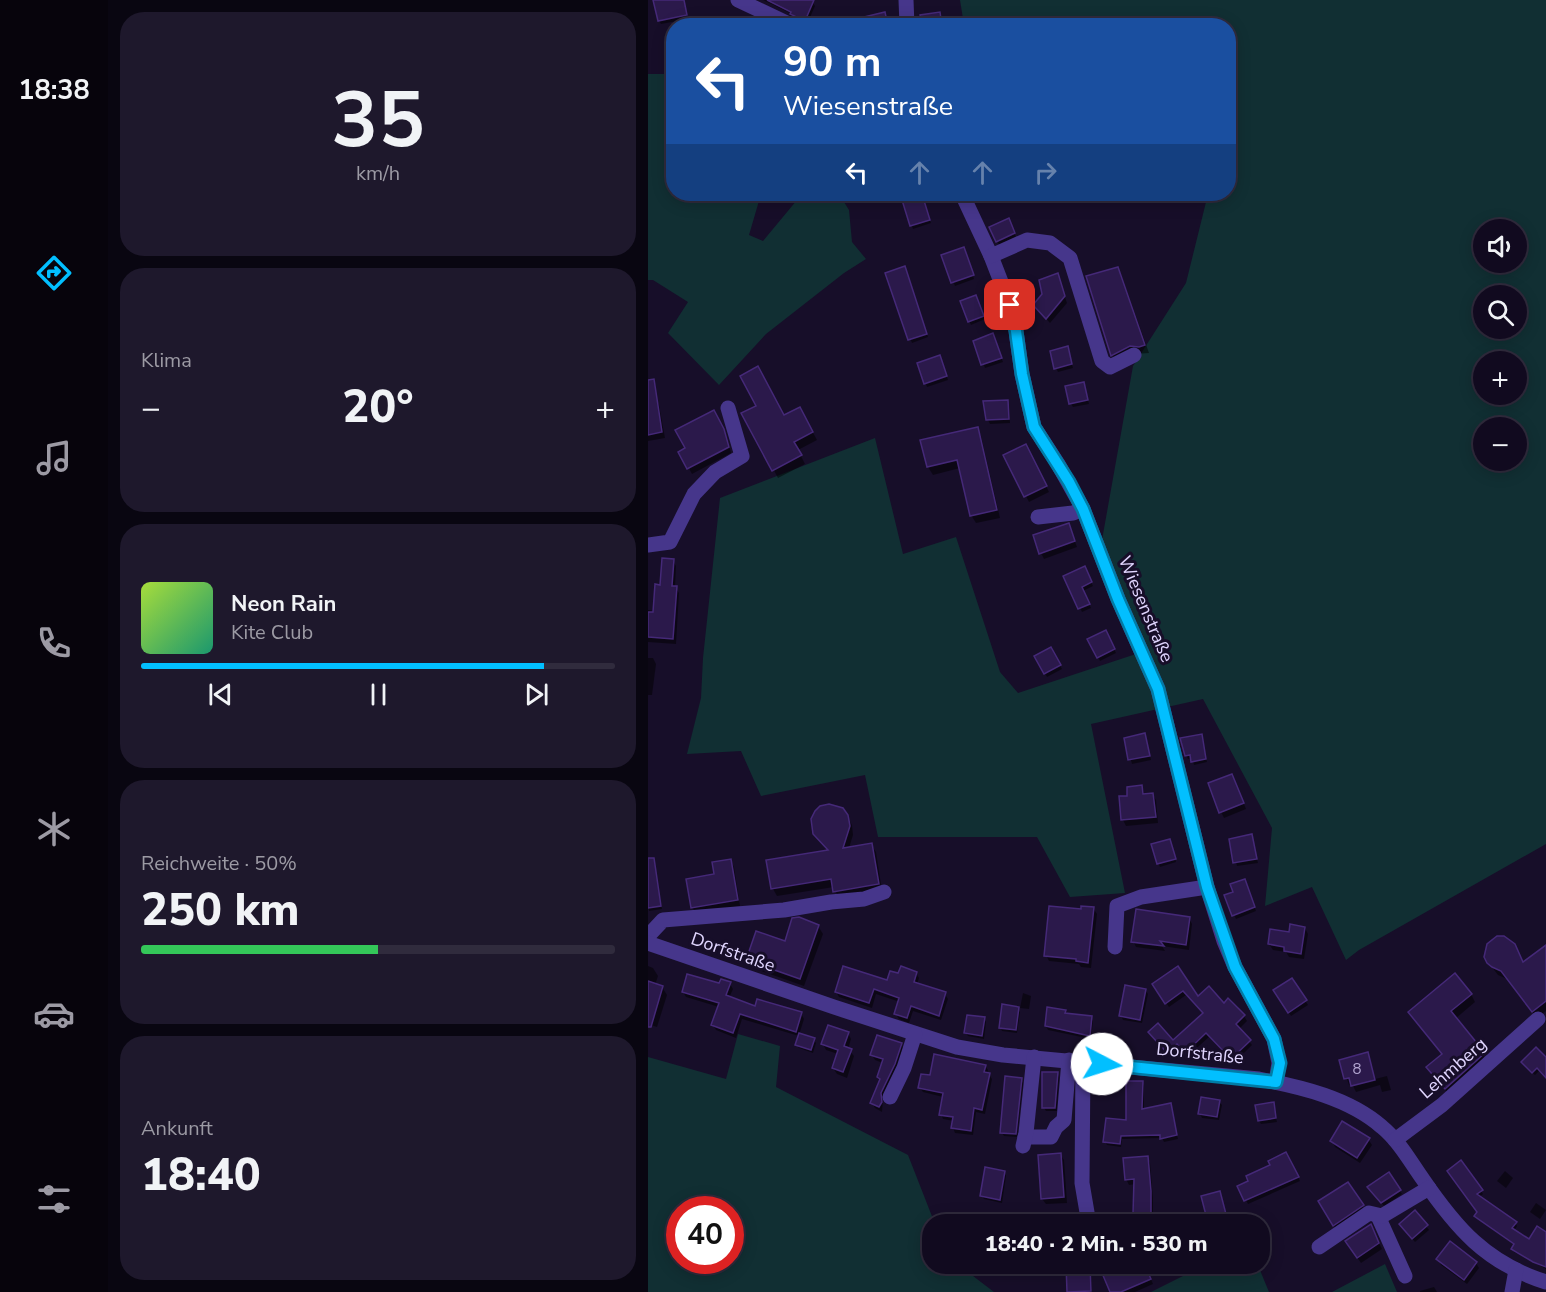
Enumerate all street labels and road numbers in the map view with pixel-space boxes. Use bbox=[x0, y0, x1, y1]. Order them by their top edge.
street label: Wiesenstraße bbox=[1113, 552, 1179, 666]
street label: Dorfstraße bbox=[688, 926, 778, 978]
street label: Lehmberg bbox=[1414, 1032, 1492, 1104]
street label: Dorfstraße bbox=[1155, 1036, 1245, 1070]

